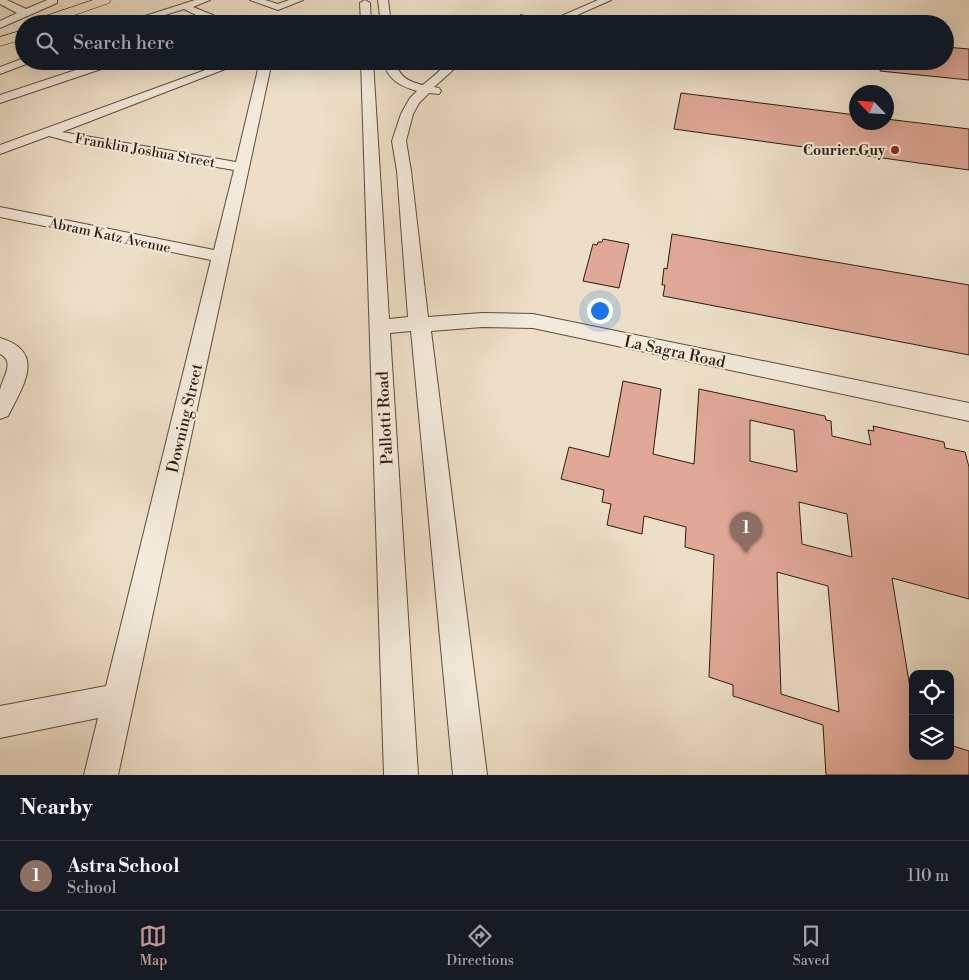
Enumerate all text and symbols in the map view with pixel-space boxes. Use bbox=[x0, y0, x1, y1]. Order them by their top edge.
search box bbox=[15, 15, 954, 70]
icon: search bbox=[33, 29, 61, 57]
text: Search here bbox=[73, 31, 174, 55]
north arrow bbox=[849, 85, 894, 130]
street label: Franklin Joshua Street bbox=[73, 130, 216, 172]
place label: Courier Guy bbox=[803, 142, 886, 160]
marker: Courier Guy bbox=[889, 144, 901, 156]
street label: Abram Katz Avenue bbox=[46, 214, 172, 258]
your location bbox=[587, 298, 613, 324]
street label: La Sagra Road bbox=[622, 331, 727, 372]
street label: Downing Street bbox=[163, 361, 207, 475]
street label: Pallotti Road bbox=[373, 371, 397, 465]
pin: 1 bbox=[730, 512, 762, 553]
map controls bbox=[909, 670, 954, 760]
button: locate bbox=[909, 670, 954, 715]
button: layers bbox=[909, 715, 954, 760]
text: Nearby bbox=[20, 795, 93, 821]
text: Astra School bbox=[67, 854, 179, 878]
text: 1 bbox=[32, 866, 40, 886]
text: 110 m bbox=[907, 866, 949, 886]
text: School bbox=[67, 878, 116, 898]
tab: Map bbox=[139, 922, 167, 970]
tab: Directions bbox=[446, 922, 514, 970]
tab: Saved bbox=[793, 922, 830, 970]

